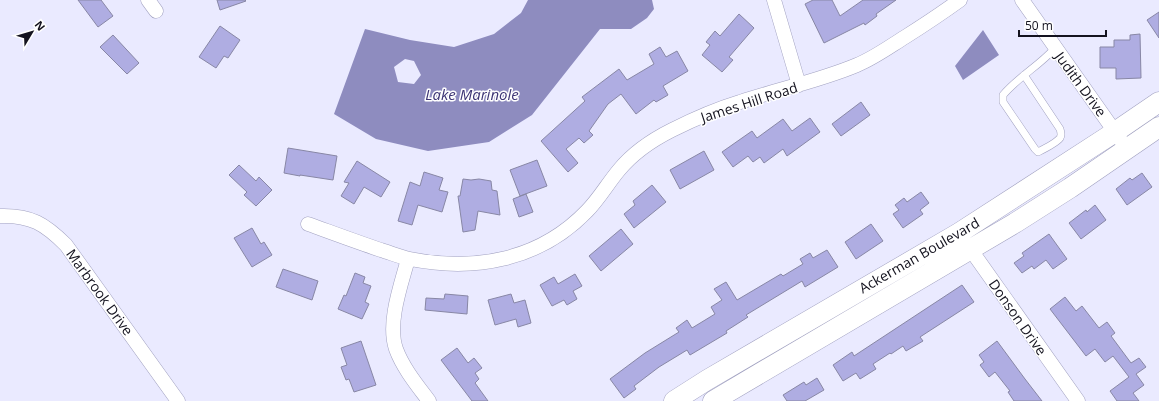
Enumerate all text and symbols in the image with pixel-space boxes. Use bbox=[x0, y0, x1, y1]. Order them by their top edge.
north arrow bbox=[12, 12, 52, 52]
scale bar bbox=[1019, 12, 1106, 38]
text: N bbox=[32, 17, 49, 34]
text: 50 m bbox=[1025, 17, 1053, 34]
street label: Judith Drive bbox=[1050, 46, 1111, 120]
street label: James Hill Road bbox=[696, 77, 800, 127]
water label: Lake Marinole bbox=[425, 84, 519, 104]
street label: Ackerman Boulevard bbox=[855, 213, 983, 297]
street label: Marbrook Drive bbox=[62, 245, 138, 339]
street label: Donson Drive bbox=[985, 275, 1051, 359]

